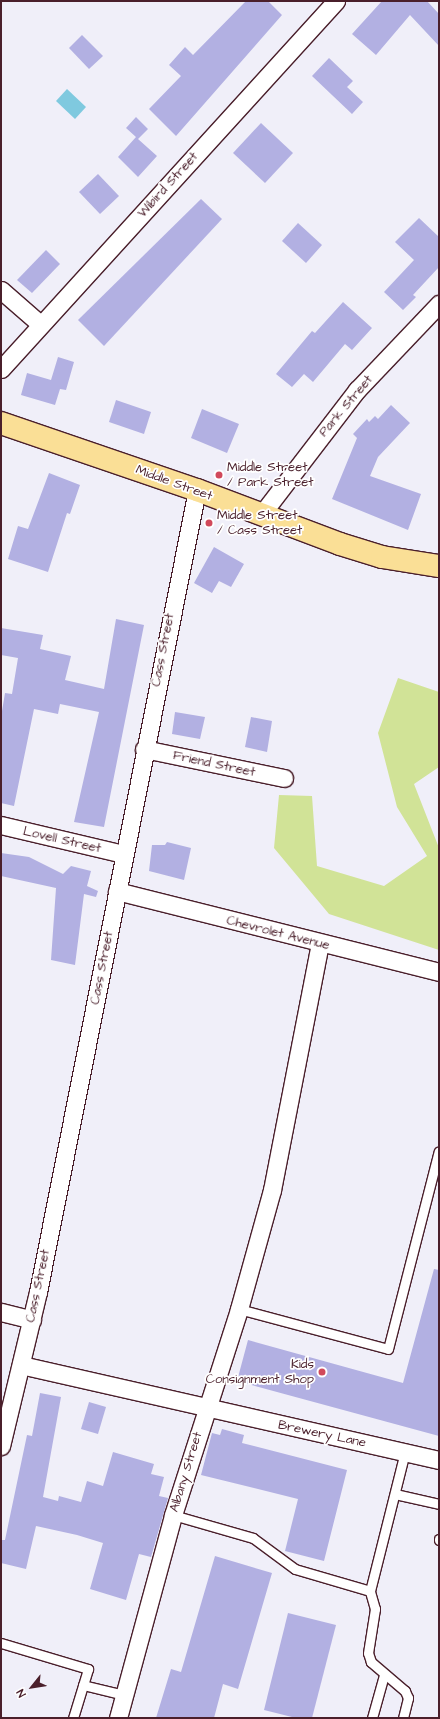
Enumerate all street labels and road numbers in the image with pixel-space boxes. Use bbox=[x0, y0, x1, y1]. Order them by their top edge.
street label: Wibird Street bbox=[135, 149, 201, 221]
street label: Park Street bbox=[316, 372, 376, 440]
street label: Middle Street bbox=[134, 462, 214, 504]
street label: Cass Street bbox=[148, 612, 178, 688]
street label: Friend Street bbox=[171, 748, 257, 780]
street label: Lovell Street bbox=[22, 823, 102, 857]
street label: Chevrolet Avenue bbox=[225, 913, 331, 953]
street label: Cass Street bbox=[87, 930, 117, 1006]
street label: Cass Street bbox=[23, 1248, 53, 1324]
street label: Brewery Lane bbox=[277, 1417, 367, 1451]
street label: Albany Street bbox=[166, 1430, 206, 1514]

